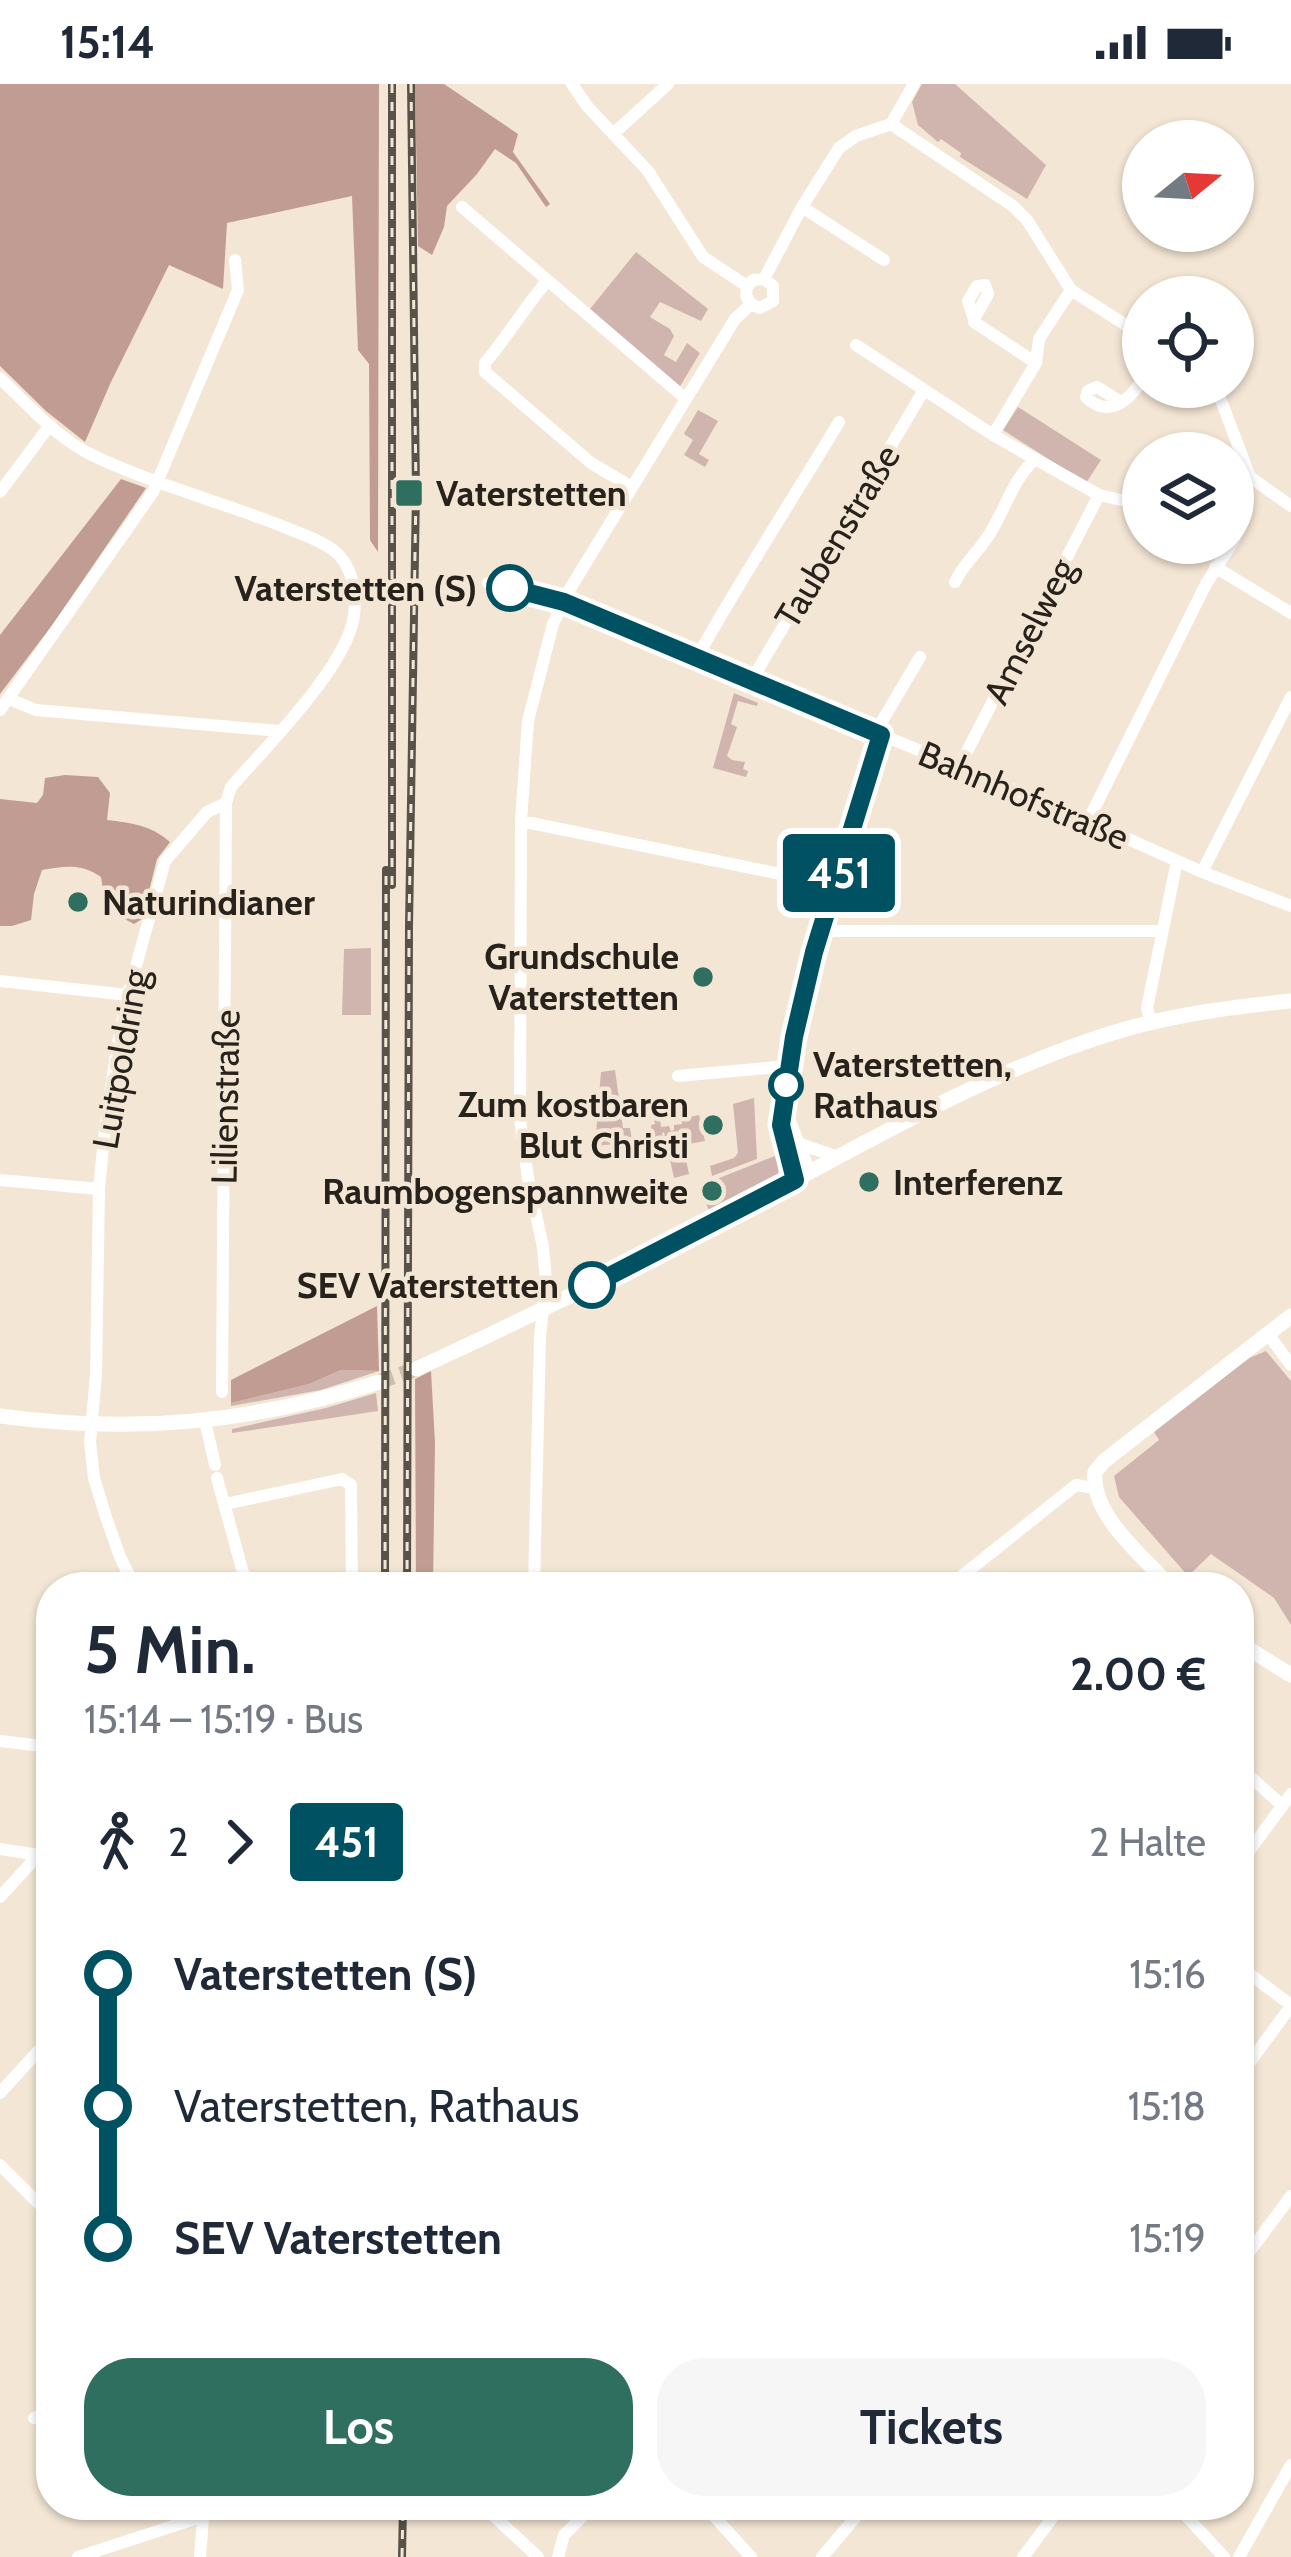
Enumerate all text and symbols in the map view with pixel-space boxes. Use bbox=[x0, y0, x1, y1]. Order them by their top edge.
text: 15:14 bbox=[60, 15, 155, 69]
north arrow bbox=[1122, 120, 1254, 252]
map controls bbox=[1122, 120, 1254, 564]
button: locate bbox=[1122, 276, 1254, 408]
button: layers bbox=[1122, 432, 1254, 564]
street label: Taubenstraße bbox=[765, 436, 909, 636]
place label: Vaterstetten bbox=[436, 471, 627, 515]
marker: Vaterstetten bbox=[393, 477, 425, 509]
street label: Amselweg bbox=[974, 550, 1085, 711]
place label: Vaterstetten (S) bbox=[234, 566, 477, 610]
marker: Vaterstetten (S) bbox=[488, 566, 532, 610]
street label: Bahnhofstraße bbox=[912, 731, 1136, 859]
line badge: 451 bbox=[770, 834, 908, 912]
text: 451 bbox=[807, 847, 871, 899]
place label: Naturindianer bbox=[102, 880, 315, 924]
marker: Naturindianer bbox=[65, 889, 91, 915]
place label: Grundschule Vaterstetten bbox=[484, 934, 679, 1019]
marker: Grundschule Vaterstetten bbox=[690, 964, 716, 990]
street label: Luitpoldring bbox=[83, 965, 158, 1152]
street label: Lilienstraße bbox=[201, 1009, 249, 1185]
place label: Vaterstetten, Rathaus bbox=[813, 1042, 1012, 1127]
marker: Vaterstetten, Rathaus bbox=[770, 1069, 802, 1101]
place label: Zum kostbaren Blut Christi bbox=[458, 1082, 689, 1167]
marker: Zum kostbaren Blut Christi bbox=[700, 1112, 726, 1138]
place label: Interferenz bbox=[893, 1160, 1063, 1204]
place label: Raumbogenspannweite bbox=[322, 1169, 688, 1213]
marker: Interferenz bbox=[856, 1169, 882, 1195]
marker: Raumbogenspannweite bbox=[699, 1178, 725, 1204]
place label: SEV Vaterstetten bbox=[297, 1263, 559, 1307]
marker: SEV Vaterstetten bbox=[570, 1263, 614, 1307]
text: 5 Min. bbox=[84, 1609, 256, 1690]
text: 2.00 € bbox=[1070, 1647, 1206, 1701]
text: 15:14 – 15:19 · Bus bbox=[84, 1695, 363, 1743]
icon: walk bbox=[84, 1809, 150, 1875]
icon: forward bbox=[206, 1809, 272, 1875]
text: 451 bbox=[314, 1816, 379, 1868]
text: 2 bbox=[168, 1818, 188, 1866]
text: 2 Halte bbox=[1089, 1818, 1206, 1866]
text: Vaterstetten (S) bbox=[174, 1947, 477, 2001]
text: 15:16 bbox=[1129, 1950, 1206, 1998]
text: Vaterstetten, Rathaus bbox=[174, 2079, 579, 2133]
text: 15:18 bbox=[1128, 2082, 1206, 2130]
text: SEV Vaterstetten bbox=[174, 2211, 502, 2265]
text: 15:19 bbox=[1129, 2214, 1206, 2262]
button: Los bbox=[84, 2358, 633, 2496]
button: Tickets bbox=[657, 2358, 1206, 2496]

